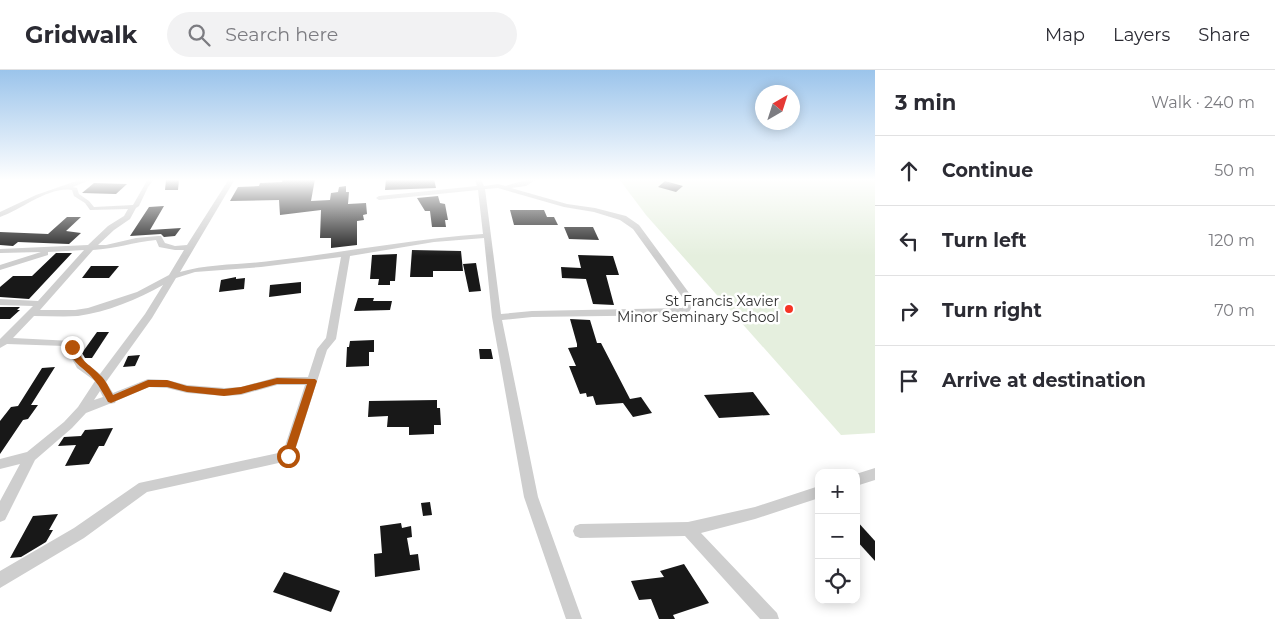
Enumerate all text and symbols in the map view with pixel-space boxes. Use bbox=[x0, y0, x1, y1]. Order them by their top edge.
search box bbox=[167, 12, 517, 57]
text: Gridwalk bbox=[25, 20, 137, 49]
icon: search bbox=[185, 21, 213, 49]
text: Search here bbox=[225, 23, 338, 46]
text: Map bbox=[1045, 24, 1085, 46]
text: Layers bbox=[1113, 24, 1170, 46]
text: Share bbox=[1198, 24, 1250, 46]
north arrow bbox=[755, 85, 800, 130]
text: 3 min bbox=[895, 90, 956, 115]
text: Walk · 240 m bbox=[1151, 93, 1255, 112]
icon: ahead bbox=[895, 157, 923, 185]
text: Continue bbox=[942, 159, 1033, 182]
text: 50 m bbox=[1214, 161, 1255, 180]
icon: left bbox=[895, 227, 923, 255]
text: Turn left bbox=[942, 229, 1027, 252]
text: 120 m bbox=[1208, 231, 1255, 250]
place label: St Francis Xavier Minor Seminary School bbox=[617, 292, 779, 326]
icon: right bbox=[895, 297, 923, 325]
text: Turn right bbox=[942, 299, 1042, 322]
text: 70 m bbox=[1214, 301, 1255, 320]
marker: St Francis Xavier Minor Seminary School bbox=[783, 303, 795, 315]
route end bbox=[61, 336, 84, 359]
icon: arrive bbox=[895, 367, 923, 395]
text: Arrive at destination bbox=[942, 369, 1146, 392]
route start bbox=[277, 445, 300, 468]
map controls bbox=[815, 469, 860, 604]
button: + bbox=[815, 469, 860, 514]
button: − bbox=[815, 514, 860, 559]
button: locate bbox=[815, 559, 860, 604]

